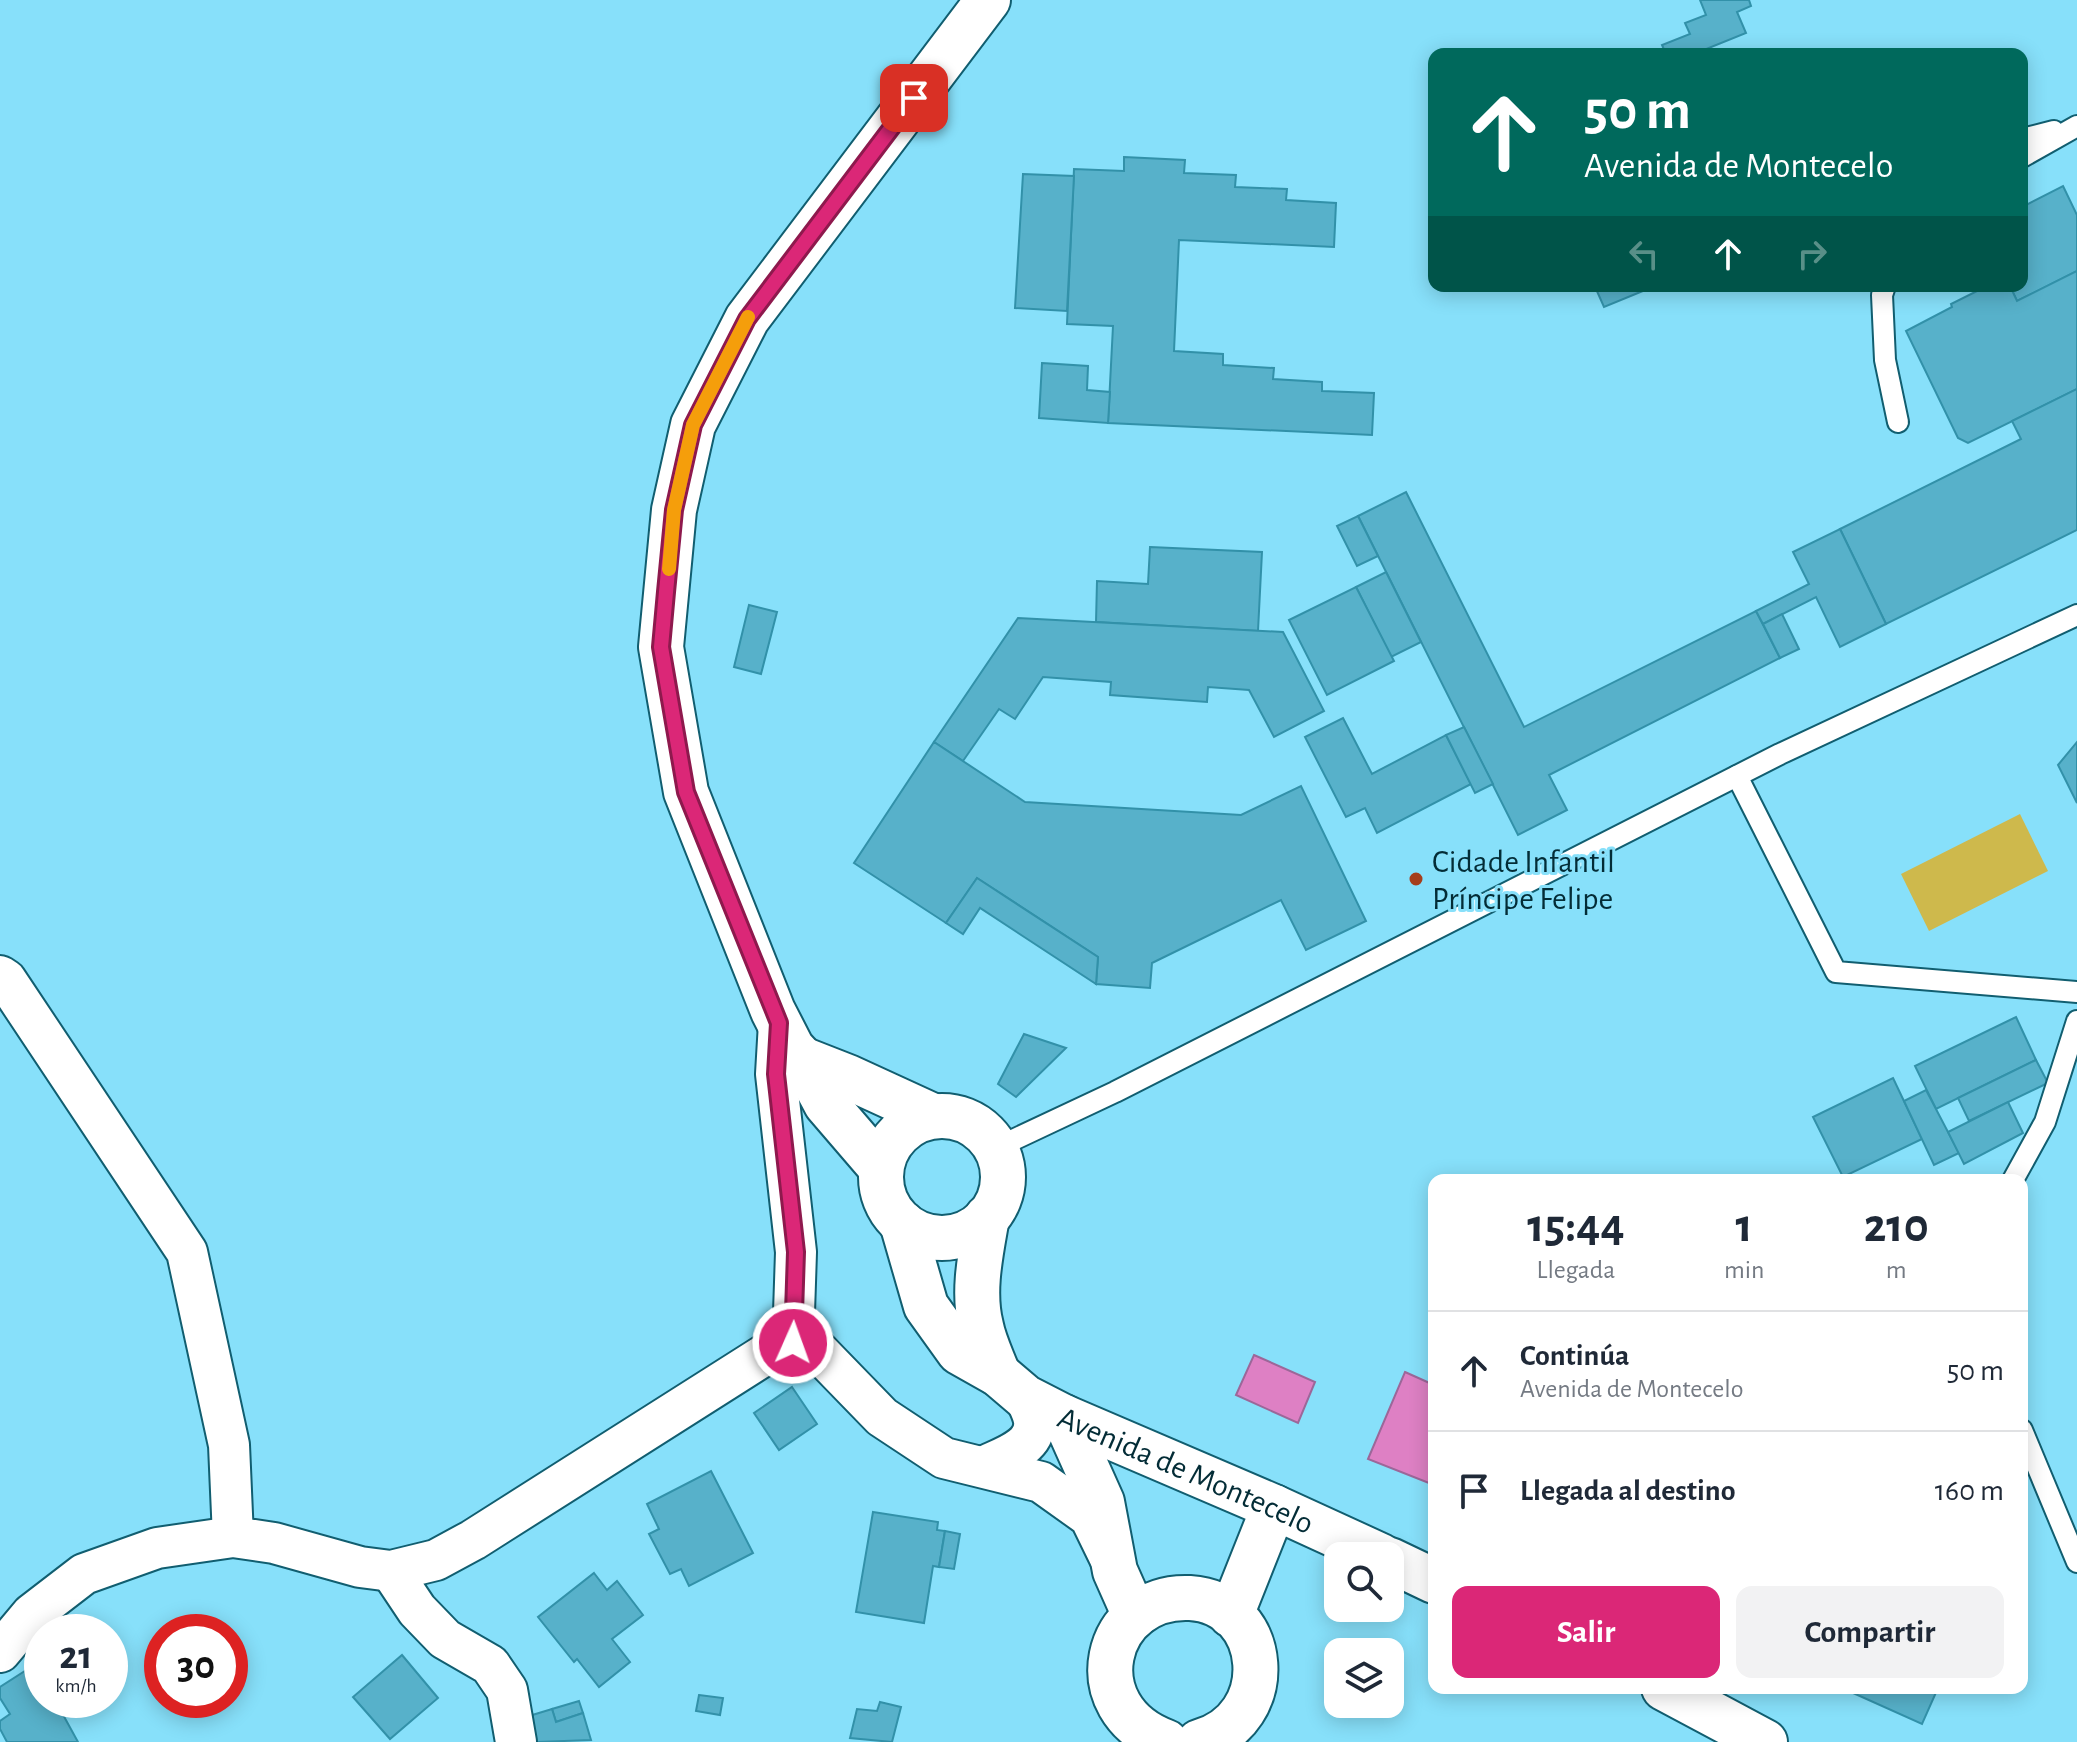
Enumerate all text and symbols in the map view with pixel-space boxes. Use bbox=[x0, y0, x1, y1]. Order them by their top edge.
pin bbox=[880, 64, 948, 132]
icon: arrive bbox=[892, 76, 936, 120]
icon: ahead bbox=[1452, 80, 1556, 184]
text: 50 m bbox=[1584, 83, 1691, 139]
text: Avenida de Montecelo bbox=[1584, 148, 1893, 184]
icon: left bbox=[1622, 232, 1666, 276]
icon: ahead bbox=[1706, 232, 1750, 276]
icon: right bbox=[1790, 232, 1834, 276]
place label: Cidade Infantil Príncipe Felipe bbox=[1432, 846, 1615, 915]
marker: Cidade Infantil Príncipe Felipe bbox=[1407, 870, 1425, 888]
text: 15:44 bbox=[1527, 1203, 1625, 1251]
text: 1 bbox=[1736, 1203, 1753, 1251]
text: 210 bbox=[1864, 1203, 1929, 1251]
text: Llegada bbox=[1537, 1257, 1615, 1283]
text: min bbox=[1724, 1257, 1764, 1283]
text: m bbox=[1886, 1257, 1907, 1283]
position arrow bbox=[751, 1301, 835, 1385]
text: Continúa bbox=[1520, 1341, 1629, 1371]
icon: ahead bbox=[1452, 1349, 1496, 1393]
text: 50 m bbox=[1947, 1356, 2004, 1386]
text: Avenida de Montecelo bbox=[1520, 1376, 1743, 1402]
street label: Avenida de Montecelo bbox=[1053, 1401, 1318, 1540]
icon: arrive bbox=[1452, 1469, 1496, 1513]
text: Llegada al destino bbox=[1520, 1476, 1736, 1506]
text: 160 m bbox=[1935, 1476, 2004, 1506]
map controls bbox=[1324, 1542, 1404, 1718]
button: search bbox=[1324, 1542, 1404, 1622]
button: Salir bbox=[1452, 1586, 1720, 1678]
button: Compartir bbox=[1736, 1586, 2004, 1678]
speed limit sign: 30 bbox=[144, 1614, 248, 1718]
text: 21 bbox=[59, 1636, 93, 1676]
button: layers bbox=[1324, 1638, 1404, 1718]
text: km/h bbox=[55, 1676, 97, 1696]

